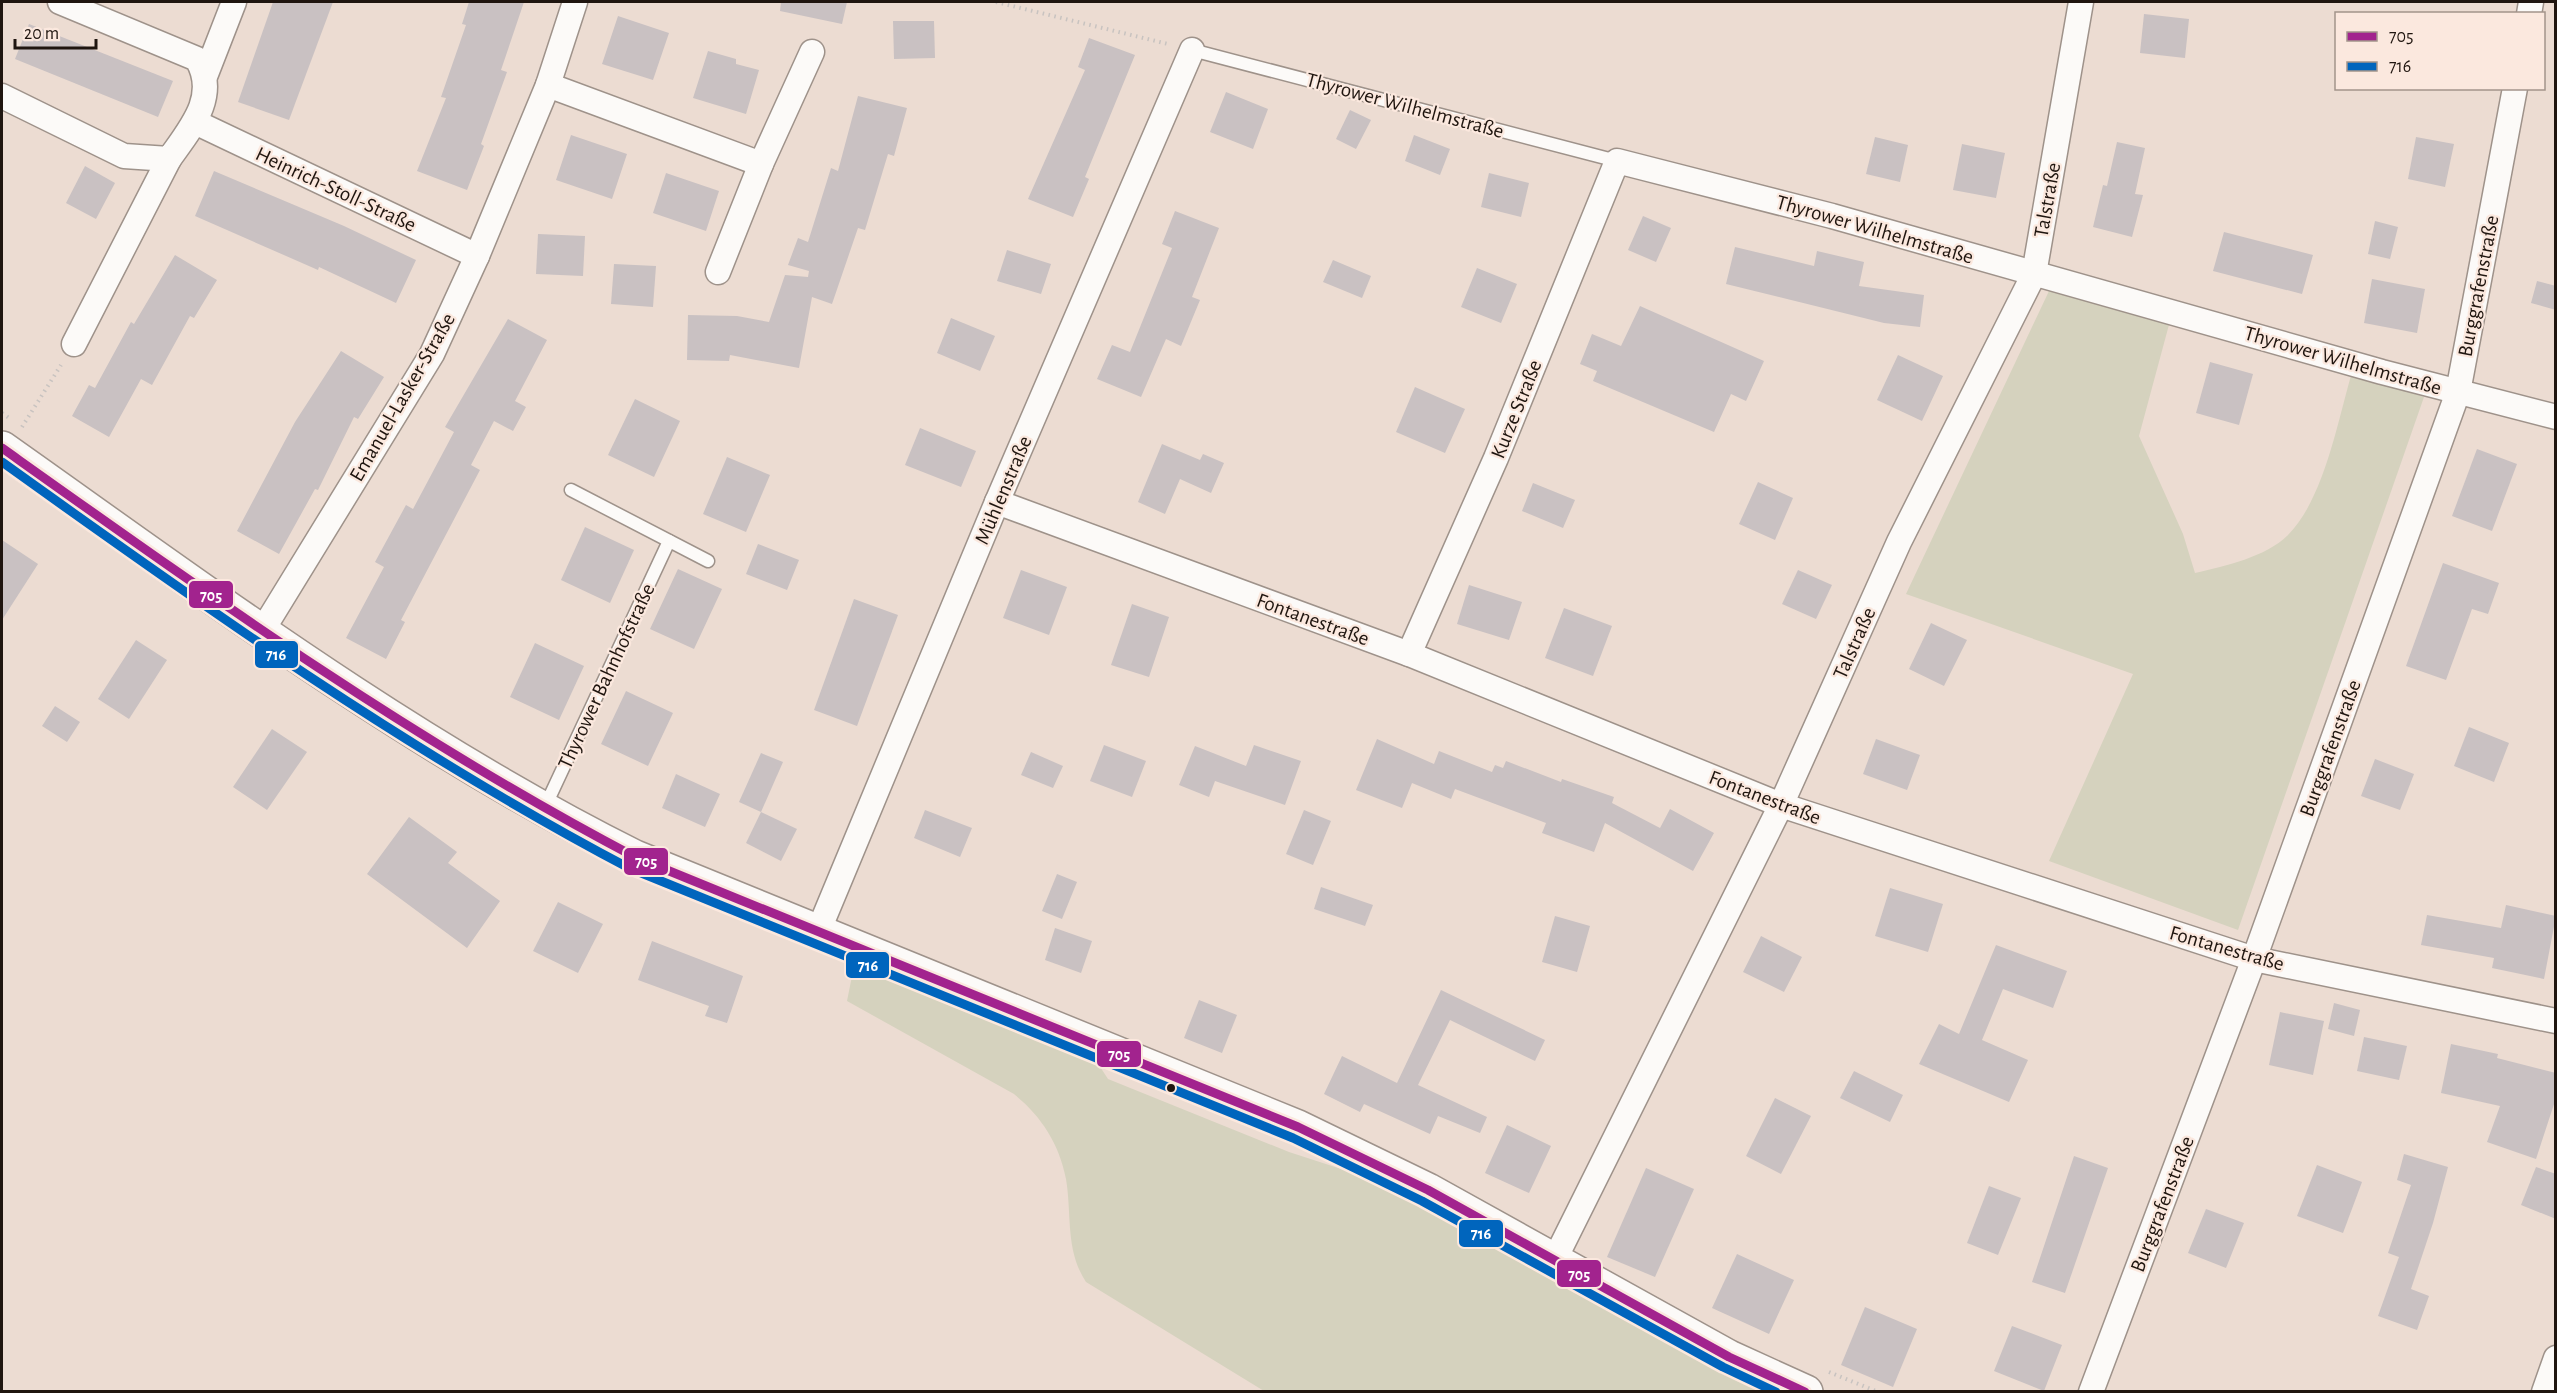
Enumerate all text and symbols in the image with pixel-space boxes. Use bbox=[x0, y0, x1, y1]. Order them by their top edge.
scale bar bbox=[15, 12, 96, 50]
legend bbox=[2335, 12, 2545, 90]
text: 20 m bbox=[24, 25, 59, 43]
text: 705 bbox=[2389, 28, 2414, 46]
text: 716 bbox=[2389, 58, 2411, 76]
street label: Thyrower Wilhelmstraße bbox=[1304, 69, 1506, 142]
street label: Heinrich-Stoll-Straße bbox=[252, 143, 419, 236]
street label: Talstraße bbox=[2031, 161, 2064, 239]
street label: Thyrower Wilhelmstraße bbox=[1774, 191, 1976, 268]
street label: Burggrafenstraße bbox=[2454, 214, 2503, 359]
street label: Emanuel-Lasker-Straße bbox=[346, 310, 459, 485]
street label: Thyrower Wilhelmstraße bbox=[2242, 322, 2444, 399]
street label: Kurze Straße bbox=[1487, 357, 1546, 461]
street label: Mühlenstraße bbox=[971, 433, 1036, 547]
line badge: 705 bbox=[188, 580, 234, 609]
street label: Thyrower Bahnhofstraße bbox=[554, 580, 659, 772]
text: 705 bbox=[200, 588, 222, 604]
street label: Fontanestraße bbox=[1254, 589, 1372, 650]
street label: Talstraße bbox=[1829, 604, 1879, 682]
line badge: 716 bbox=[254, 640, 299, 669]
text: 716 bbox=[266, 647, 286, 663]
street label: Burggrafenstraße bbox=[2296, 677, 2365, 819]
street label: Fontanestraße bbox=[1706, 767, 1824, 828]
line badge: 705 bbox=[623, 847, 669, 876]
text: 705 bbox=[635, 854, 657, 870]
street label: Fontanestraße bbox=[2167, 922, 2287, 975]
line badge: 716 bbox=[845, 951, 890, 979]
text: 716 bbox=[858, 958, 878, 974]
line badge: 705 bbox=[1096, 1040, 1142, 1068]
text: 705 bbox=[1108, 1047, 1130, 1063]
unlabelled marker bbox=[1165, 1082, 1177, 1094]
street label: Burggrafenstraße bbox=[2127, 1133, 2198, 1275]
line badge: 716 bbox=[1458, 1219, 1504, 1248]
text: 716 bbox=[1471, 1226, 1491, 1242]
line badge: 705 bbox=[1556, 1259, 1602, 1288]
text: 705 bbox=[1568, 1267, 1590, 1283]

